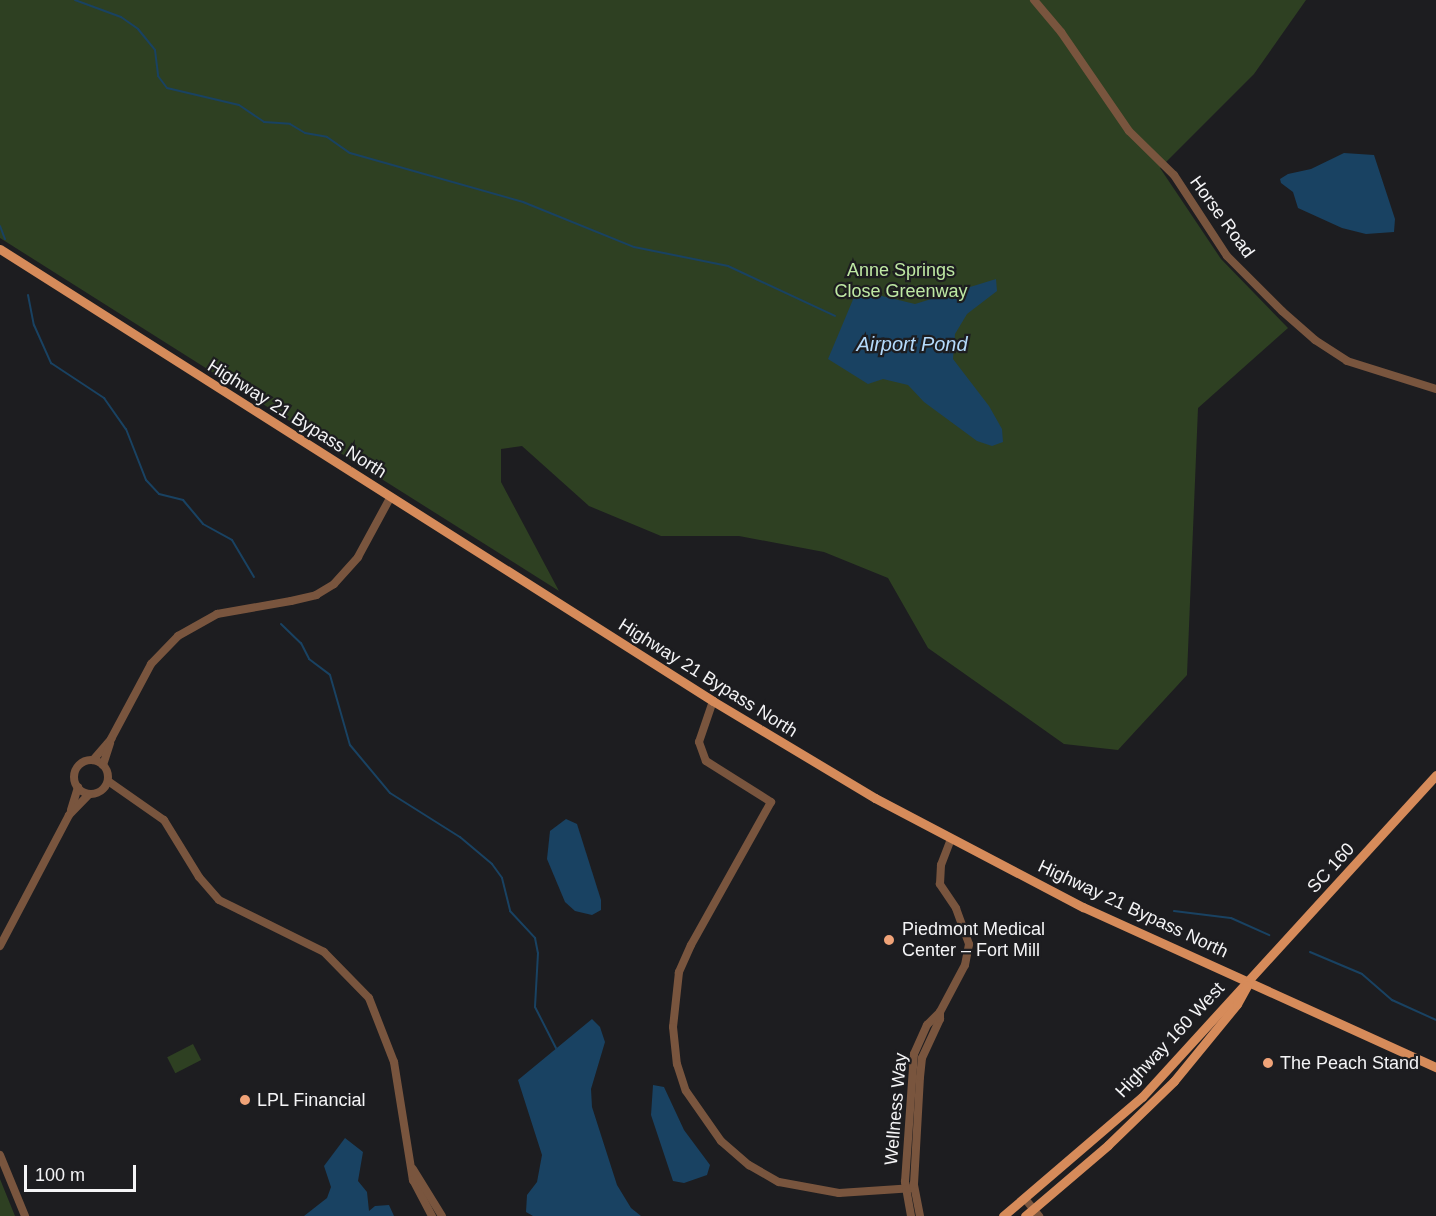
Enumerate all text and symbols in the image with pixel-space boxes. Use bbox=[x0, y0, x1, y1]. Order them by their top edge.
street label: Horse Road bbox=[1185, 172, 1259, 262]
park label: Anne Springs Close Greenway bbox=[834, 260, 968, 302]
water label: Airport Pond bbox=[856, 332, 968, 356]
street label: Highway 21 Bypass North bbox=[203, 355, 391, 483]
street label: Highway 21 Bypass North bbox=[614, 614, 802, 742]
street label: SC 160 bbox=[1303, 838, 1359, 898]
street label: Highway 21 Bypass North bbox=[1035, 855, 1231, 963]
place label: Piedmont Medical Center – Fort Mill bbox=[902, 919, 1045, 962]
marker: Piedmont Medical Center – Fort Mill bbox=[880, 931, 898, 949]
street label: Highway 160 West bbox=[1111, 978, 1229, 1102]
street label: Wellness Way bbox=[880, 1052, 912, 1166]
place label: The Peach Stand bbox=[1280, 1052, 1419, 1074]
marker: The Peach Stand bbox=[1261, 1056, 1275, 1070]
place label: LPL Financial bbox=[257, 1089, 366, 1111]
marker: LPL Financial bbox=[238, 1093, 252, 1107]
scale bar bbox=[27, 1153, 140, 1191]
text: 100 m bbox=[35, 1165, 85, 1185]

